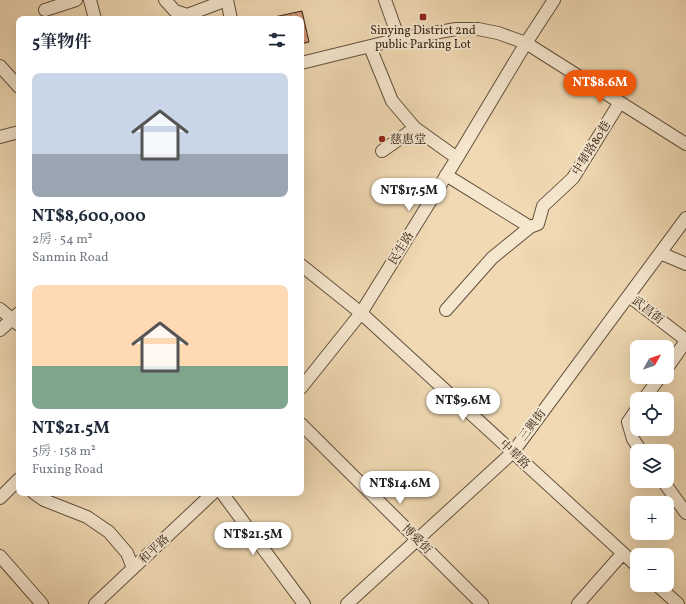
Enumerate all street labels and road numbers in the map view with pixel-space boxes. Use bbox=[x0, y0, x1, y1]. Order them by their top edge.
street label: 中華路80巷 bbox=[569, 118, 615, 179]
street label: 民生路 bbox=[386, 229, 418, 268]
street label: 武昌街 bbox=[628, 293, 667, 329]
street label: 三興街 bbox=[516, 406, 551, 445]
street label: 中華路 bbox=[496, 437, 533, 473]
street label: 博愛街 bbox=[398, 521, 435, 559]
street label: 和平路 bbox=[136, 532, 173, 568]

